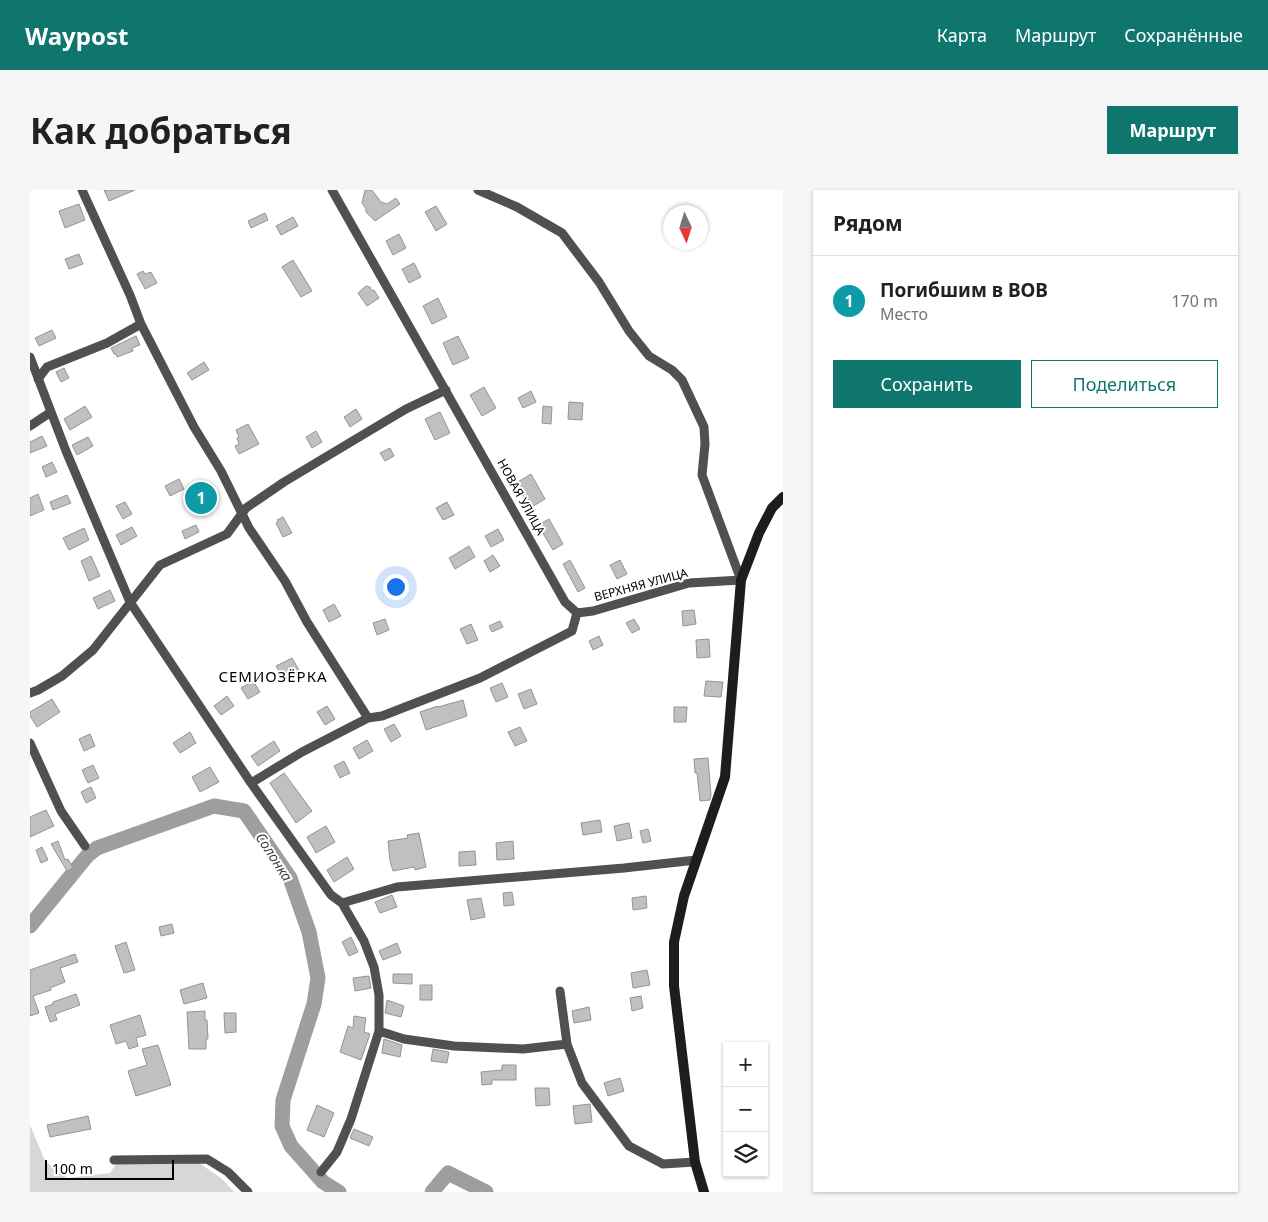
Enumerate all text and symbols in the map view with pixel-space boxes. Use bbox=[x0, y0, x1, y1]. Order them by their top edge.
text: Waypost bbox=[25, 19, 128, 52]
text: Карта bbox=[937, 23, 987, 47]
text: Маршрут bbox=[1015, 23, 1096, 47]
text: Сохранённые bbox=[1124, 23, 1243, 47]
button: Маршрут bbox=[1107, 106, 1238, 154]
text: Как добраться bbox=[30, 107, 292, 154]
north arrow bbox=[663, 205, 708, 250]
text: Рядом bbox=[833, 209, 903, 237]
text: Погибшим в ВОВ bbox=[880, 277, 1048, 303]
text: 1 bbox=[844, 290, 854, 312]
text: 170 m bbox=[1171, 290, 1218, 312]
text: Место bbox=[880, 303, 928, 325]
button: Сохранить bbox=[833, 360, 1021, 408]
button: Поделиться bbox=[1031, 360, 1218, 408]
street label: НОВАЯ УЛИЦА bbox=[494, 456, 550, 538]
pin: 1 bbox=[185, 479, 217, 517]
street label: ВЕРХНЯЯ УЛИЦА bbox=[592, 564, 690, 605]
your location bbox=[383, 574, 409, 600]
district label: СЕМИОЗЁРКА bbox=[218, 666, 328, 686]
water label: Солонка bbox=[252, 829, 297, 885]
map controls bbox=[723, 1042, 768, 1177]
button: + bbox=[723, 1042, 768, 1087]
button: − bbox=[723, 1087, 768, 1132]
button: layers bbox=[723, 1132, 768, 1177]
scale bar bbox=[45, 1157, 174, 1180]
text: 100 m bbox=[52, 1159, 93, 1178]

